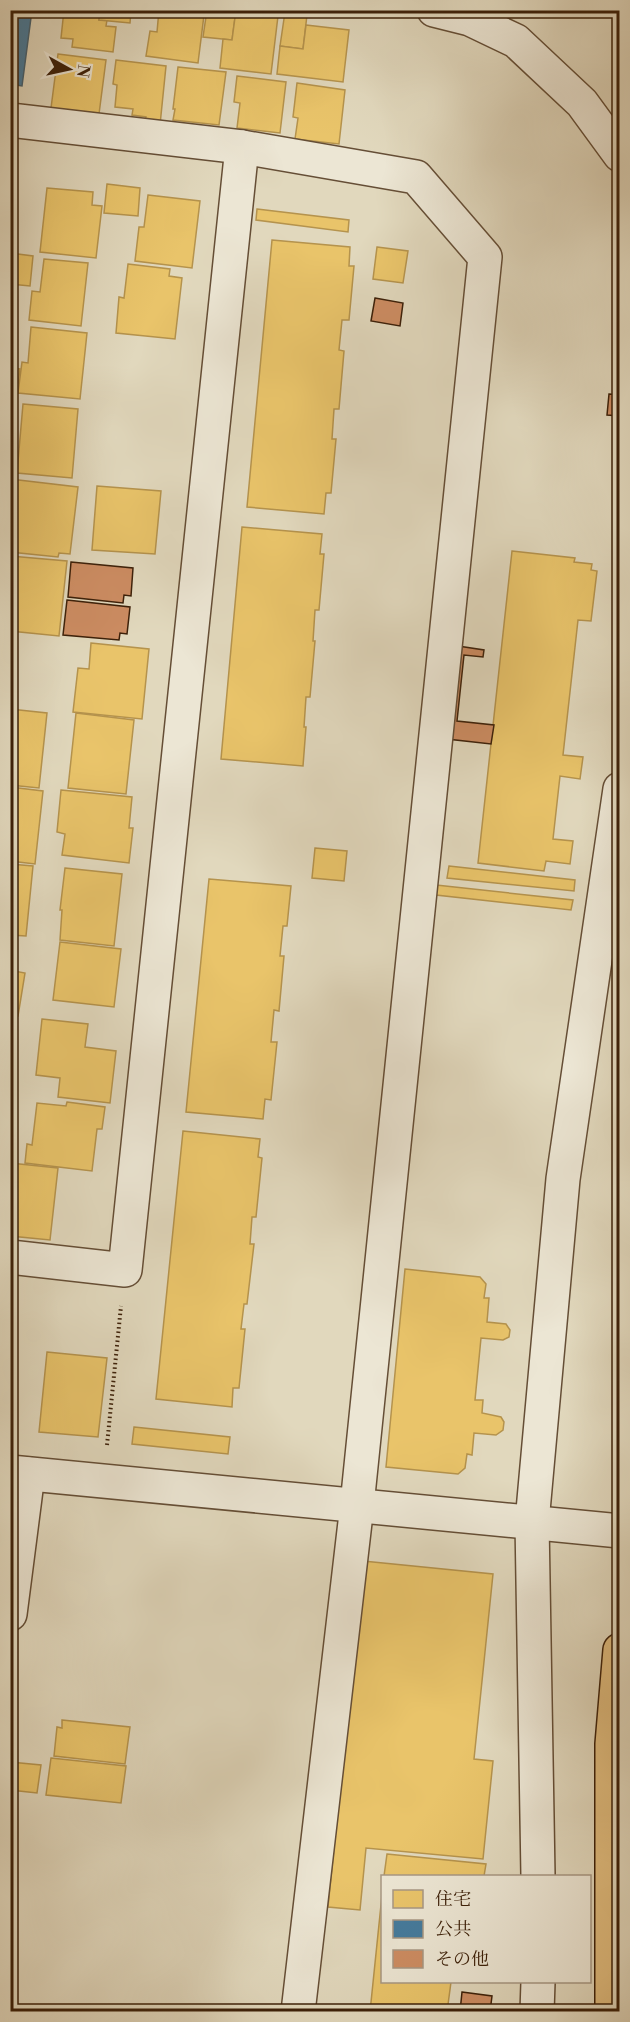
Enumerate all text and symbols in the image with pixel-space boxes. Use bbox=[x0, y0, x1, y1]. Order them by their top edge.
north arrow bbox=[39, 39, 99, 99]
text: N bbox=[72, 63, 94, 79]
legend bbox=[381, 1875, 591, 1983]
text: 住宅 bbox=[435, 1888, 471, 1911]
text: 公共 bbox=[435, 1918, 471, 1941]
text: その他 bbox=[435, 1948, 489, 1971]

